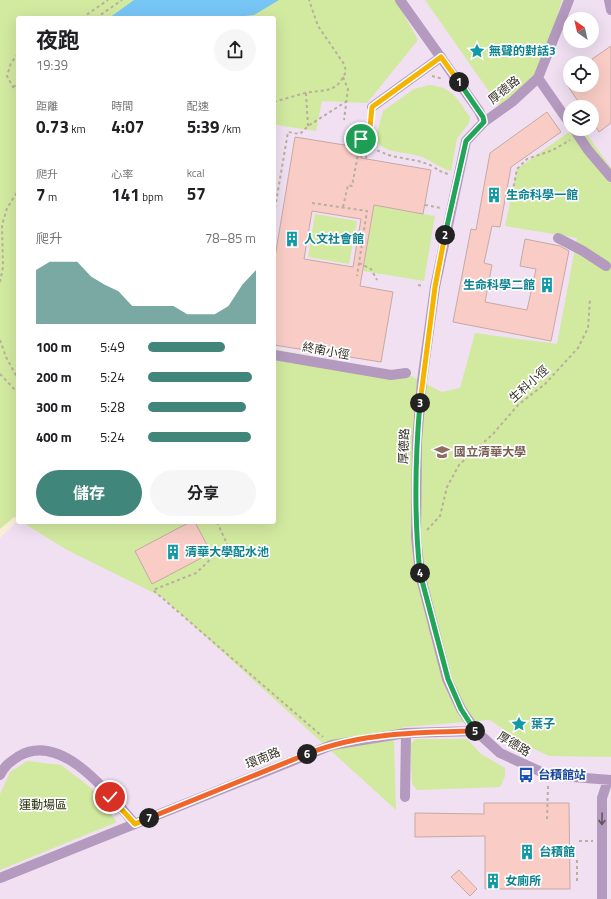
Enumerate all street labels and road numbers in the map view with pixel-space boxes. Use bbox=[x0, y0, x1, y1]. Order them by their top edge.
street label: 厚德路 bbox=[484, 71, 524, 108]
street label: 終南小徑 bbox=[301, 337, 351, 364]
street label: 生科小徑 bbox=[504, 361, 553, 407]
street label: 厚德路 bbox=[393, 428, 414, 464]
street label: 厚德路 bbox=[494, 726, 535, 761]
street label: 環南路 bbox=[243, 742, 283, 773]

